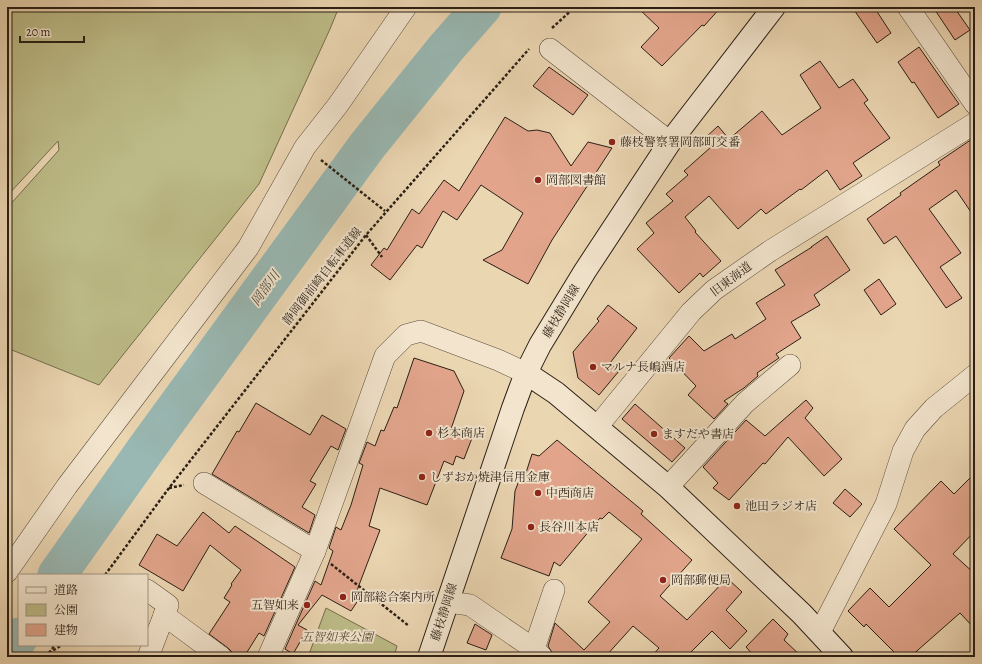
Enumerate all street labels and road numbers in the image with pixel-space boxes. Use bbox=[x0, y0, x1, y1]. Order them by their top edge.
street label: 静岡御前崎自転車道線 bbox=[279, 224, 365, 328]
street label: 旧東海道 bbox=[707, 258, 755, 300]
street label: 藤枝静岡線 bbox=[539, 281, 583, 341]
street label: 藤枝静岡線 bbox=[427, 581, 461, 643]

